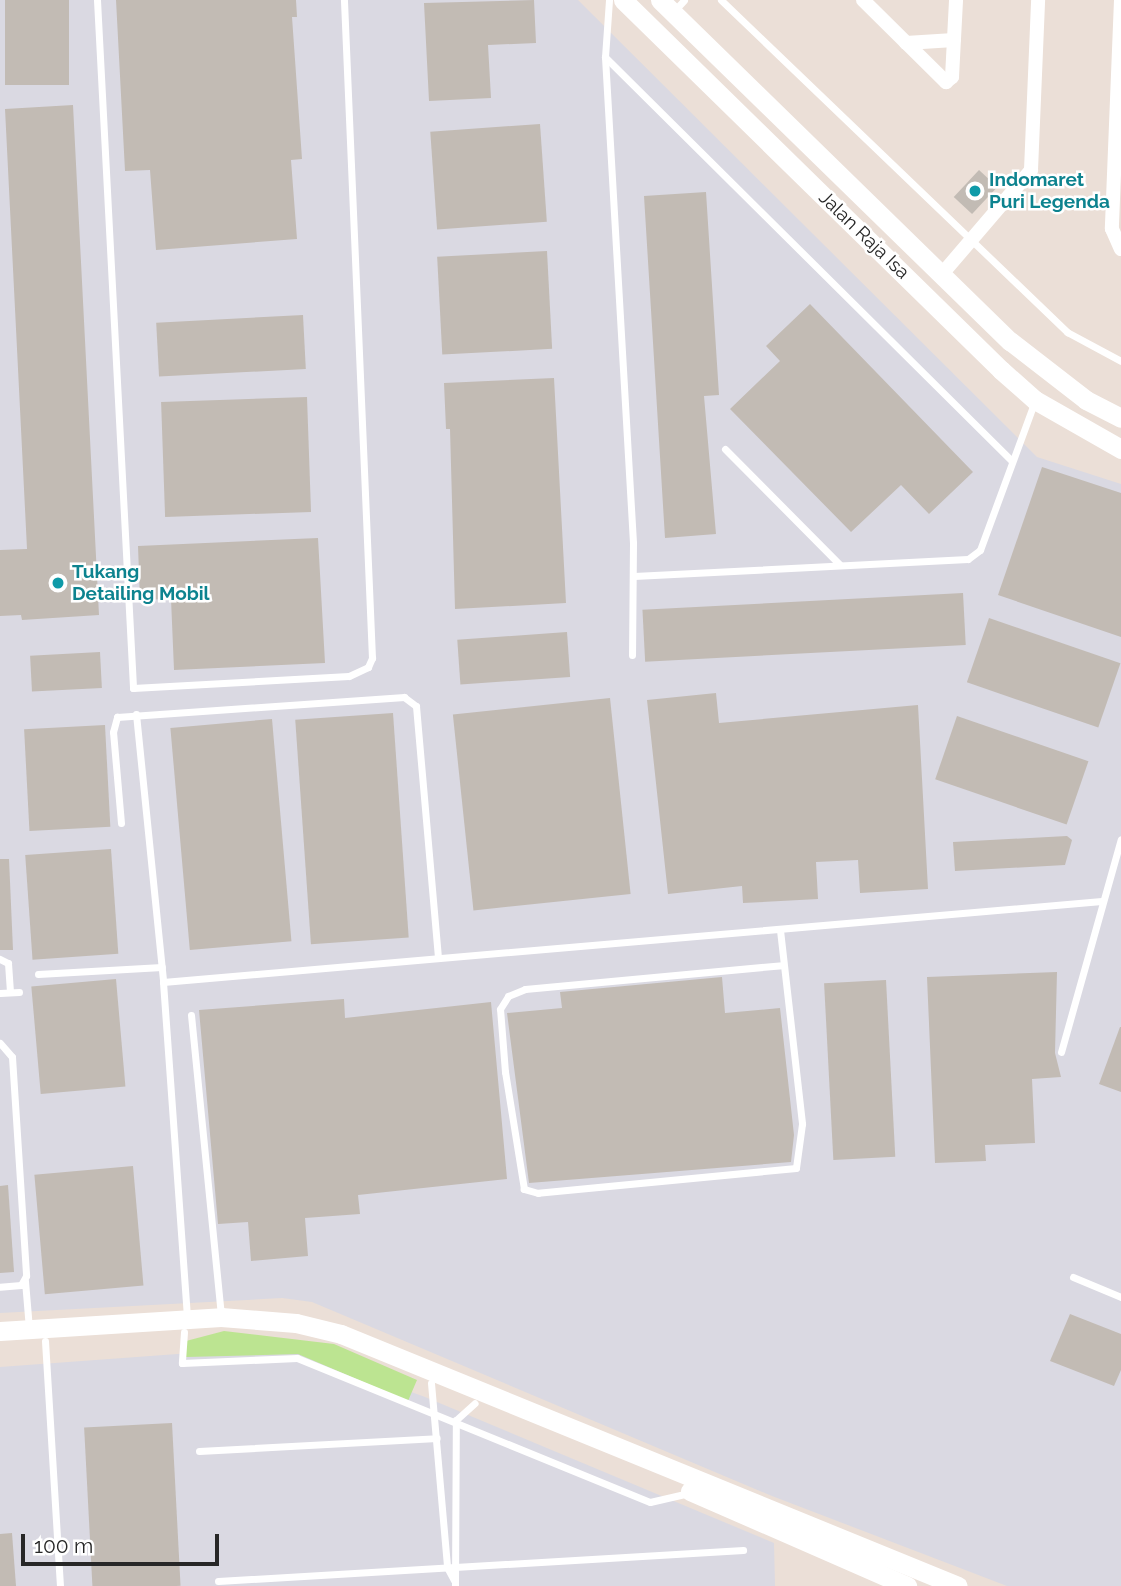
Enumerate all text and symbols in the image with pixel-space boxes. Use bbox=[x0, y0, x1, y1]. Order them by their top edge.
place label: Indomaret Puri Legenda bbox=[989, 169, 1110, 213]
marker: Indomaret Puri Legenda bbox=[967, 183, 983, 199]
street label: Jalan Raja Isa bbox=[814, 186, 914, 284]
place label: Tukang Detailing Mobil bbox=[72, 561, 210, 605]
marker: Tukang Detailing Mobil bbox=[50, 575, 66, 591]
scale bar bbox=[24, 1520, 222, 1564]
text: 100 m bbox=[34, 1533, 93, 1558]

